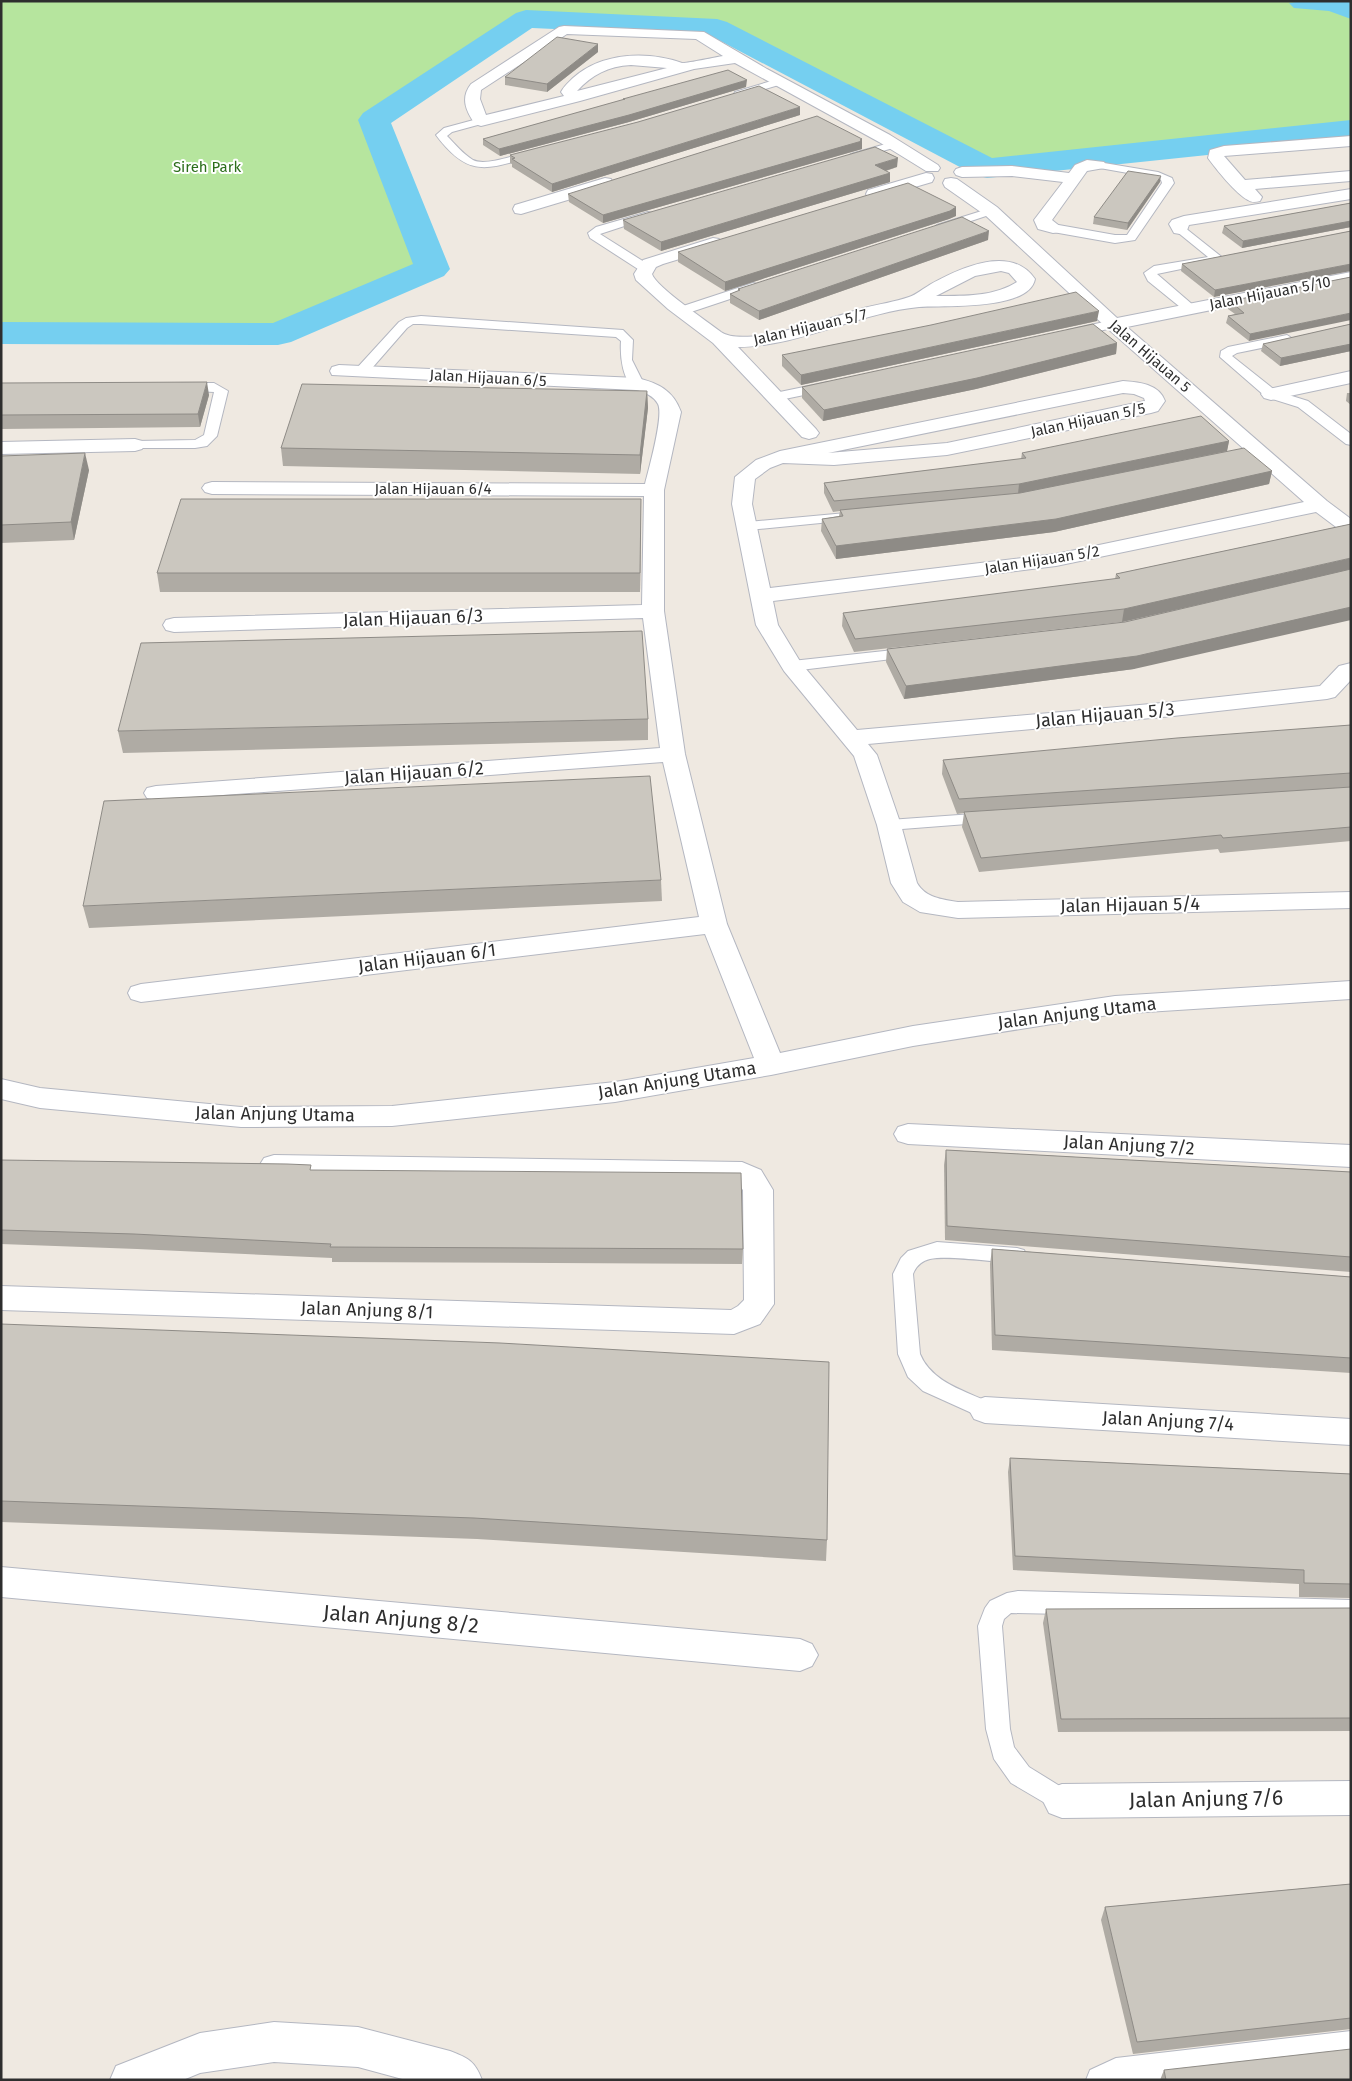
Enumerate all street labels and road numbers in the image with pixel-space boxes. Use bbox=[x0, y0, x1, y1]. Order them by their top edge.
street label: Jalan Hijauan 5/10 bbox=[1208, 272, 1332, 314]
street label: Jalan Hijauan 5/7 bbox=[751, 305, 869, 349]
street label: Jalan Hijauan 5 bbox=[1106, 316, 1194, 396]
street label: Jalan Hijauan 6/5 bbox=[429, 366, 547, 390]
street label: Jalan Hijauan 5/5 bbox=[1029, 399, 1147, 441]
street label: Jalan Hijauan 6/4 bbox=[374, 480, 492, 498]
street label: Jalan Hijauan 5/2 bbox=[983, 542, 1101, 578]
street label: Jalan Hijauan 6/3 bbox=[343, 605, 483, 631]
street label: Jalan Hijauan 5/3 bbox=[1035, 698, 1175, 732]
street label: Jalan Hijauan 6/2 bbox=[343, 757, 485, 789]
street label: Jalan Hijauan 5/4 bbox=[1060, 893, 1201, 917]
street label: Jalan Hijauan 6/1 bbox=[357, 939, 497, 977]
street label: Jalan Anjung Utama bbox=[996, 992, 1158, 1034]
street label: Jalan Anjung Utama bbox=[596, 1057, 758, 1103]
street label: Jalan Anjung Utama bbox=[195, 1102, 355, 1126]
street label: Jalan Anjung 7/2 bbox=[1063, 1131, 1195, 1159]
street label: Jalan Anjung 8/1 bbox=[300, 1297, 434, 1323]
street label: Jalan Anjung 7/4 bbox=[1102, 1407, 1235, 1435]
street label: Jalan Anjung 8/2 bbox=[322, 1599, 480, 1639]
street label: Jalan Anjung 7/6 bbox=[1129, 1785, 1283, 1813]

